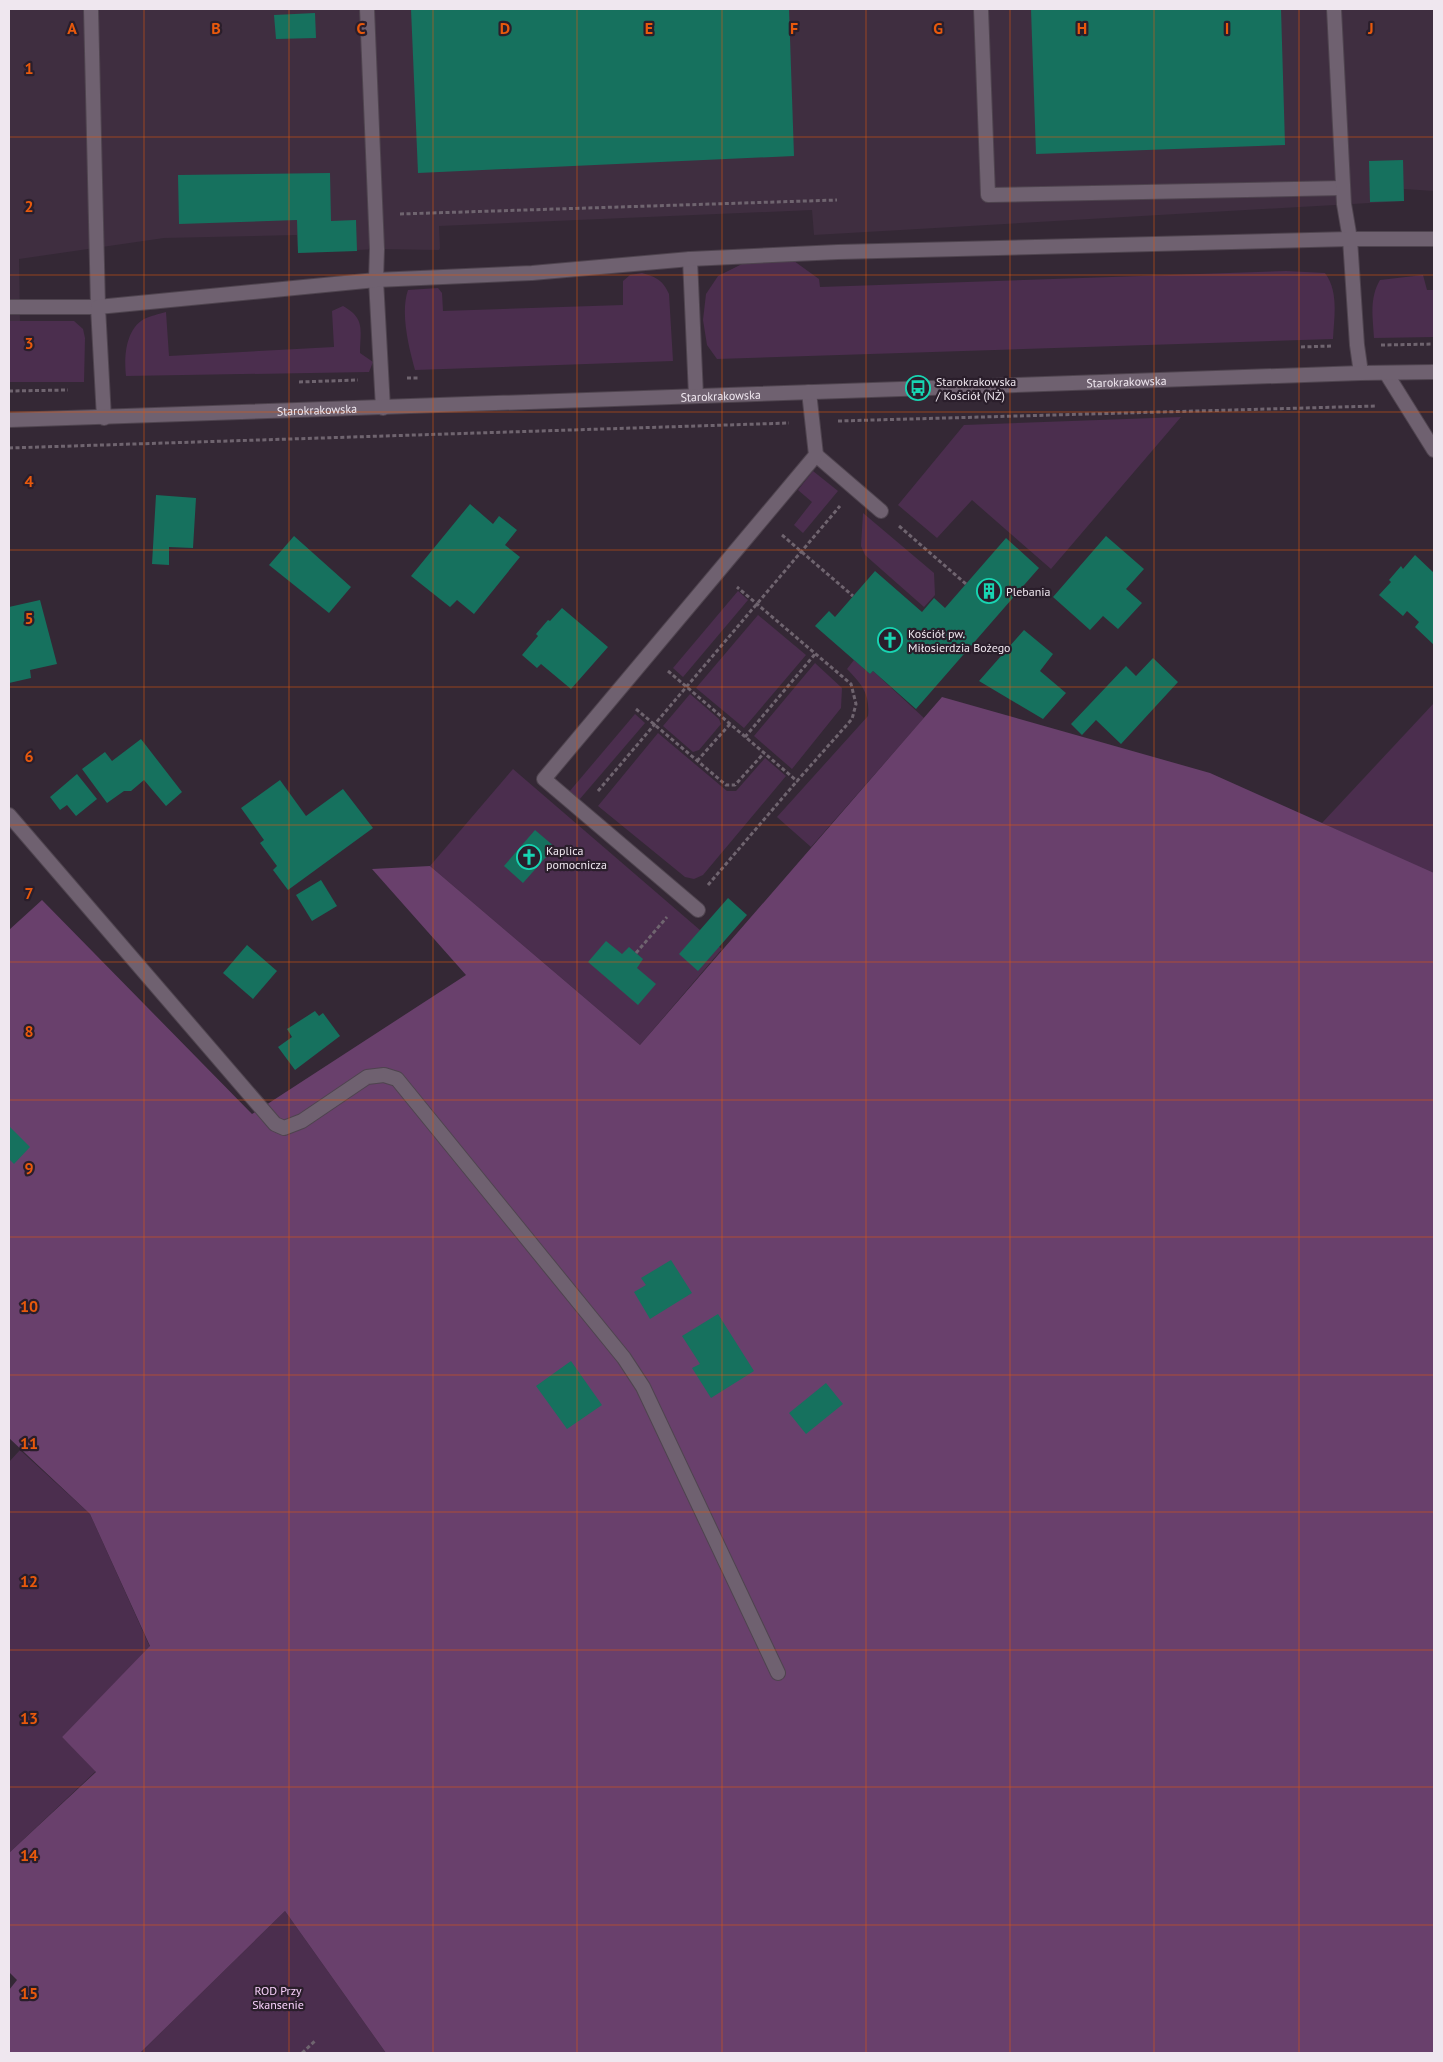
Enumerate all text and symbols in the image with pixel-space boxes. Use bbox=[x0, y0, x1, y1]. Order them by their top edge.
text: A bbox=[67, 18, 77, 38]
text: B bbox=[211, 18, 221, 38]
text: C bbox=[357, 18, 366, 38]
text: D bbox=[500, 18, 510, 38]
text: E bbox=[645, 18, 653, 38]
text: F bbox=[790, 18, 798, 38]
text: G bbox=[933, 18, 943, 38]
text: H bbox=[1077, 18, 1087, 38]
text: I bbox=[1225, 18, 1229, 38]
text: J bbox=[1367, 18, 1374, 38]
text: 1 bbox=[24, 58, 34, 78]
text: 2 bbox=[24, 196, 34, 216]
text: 3 bbox=[24, 333, 34, 353]
street label: Starokrakowska bbox=[1086, 372, 1167, 390]
place label: Starokrakowska / Kościół (NŻ) bbox=[935, 374, 1016, 403]
bus stop icon: Starokrakowska / Kościół (NŻ) bbox=[905, 375, 931, 401]
street label: Starokrakowska bbox=[680, 386, 761, 404]
street label: Starokrakowska bbox=[276, 400, 357, 418]
text: 4 bbox=[24, 471, 34, 491]
building icon: Plebania bbox=[976, 578, 1002, 604]
place label: Plebania bbox=[1006, 584, 1051, 599]
text: 5 bbox=[24, 608, 34, 628]
place label: Kościół pw. Miłosierdzia Bożego bbox=[908, 626, 1011, 655]
church icon: Kościół pw. Miłosierdzia Bożego bbox=[877, 627, 903, 653]
text: 6 bbox=[24, 746, 34, 766]
place label: Kaplica pomocnicza bbox=[546, 843, 607, 872]
church icon: Kaplica pomocnicza bbox=[516, 844, 542, 870]
text: 7 bbox=[24, 883, 34, 903]
text: 8 bbox=[24, 1021, 34, 1041]
text: 9 bbox=[24, 1158, 34, 1178]
text: 10 bbox=[20, 1296, 38, 1316]
text: 11 bbox=[20, 1433, 38, 1453]
text: 12 bbox=[20, 1571, 38, 1591]
text: 13 bbox=[20, 1708, 38, 1728]
text: 14 bbox=[20, 1845, 38, 1865]
text: 15 bbox=[20, 1983, 38, 2003]
park label: ROD Przy Skansenie bbox=[252, 1983, 304, 2012]

